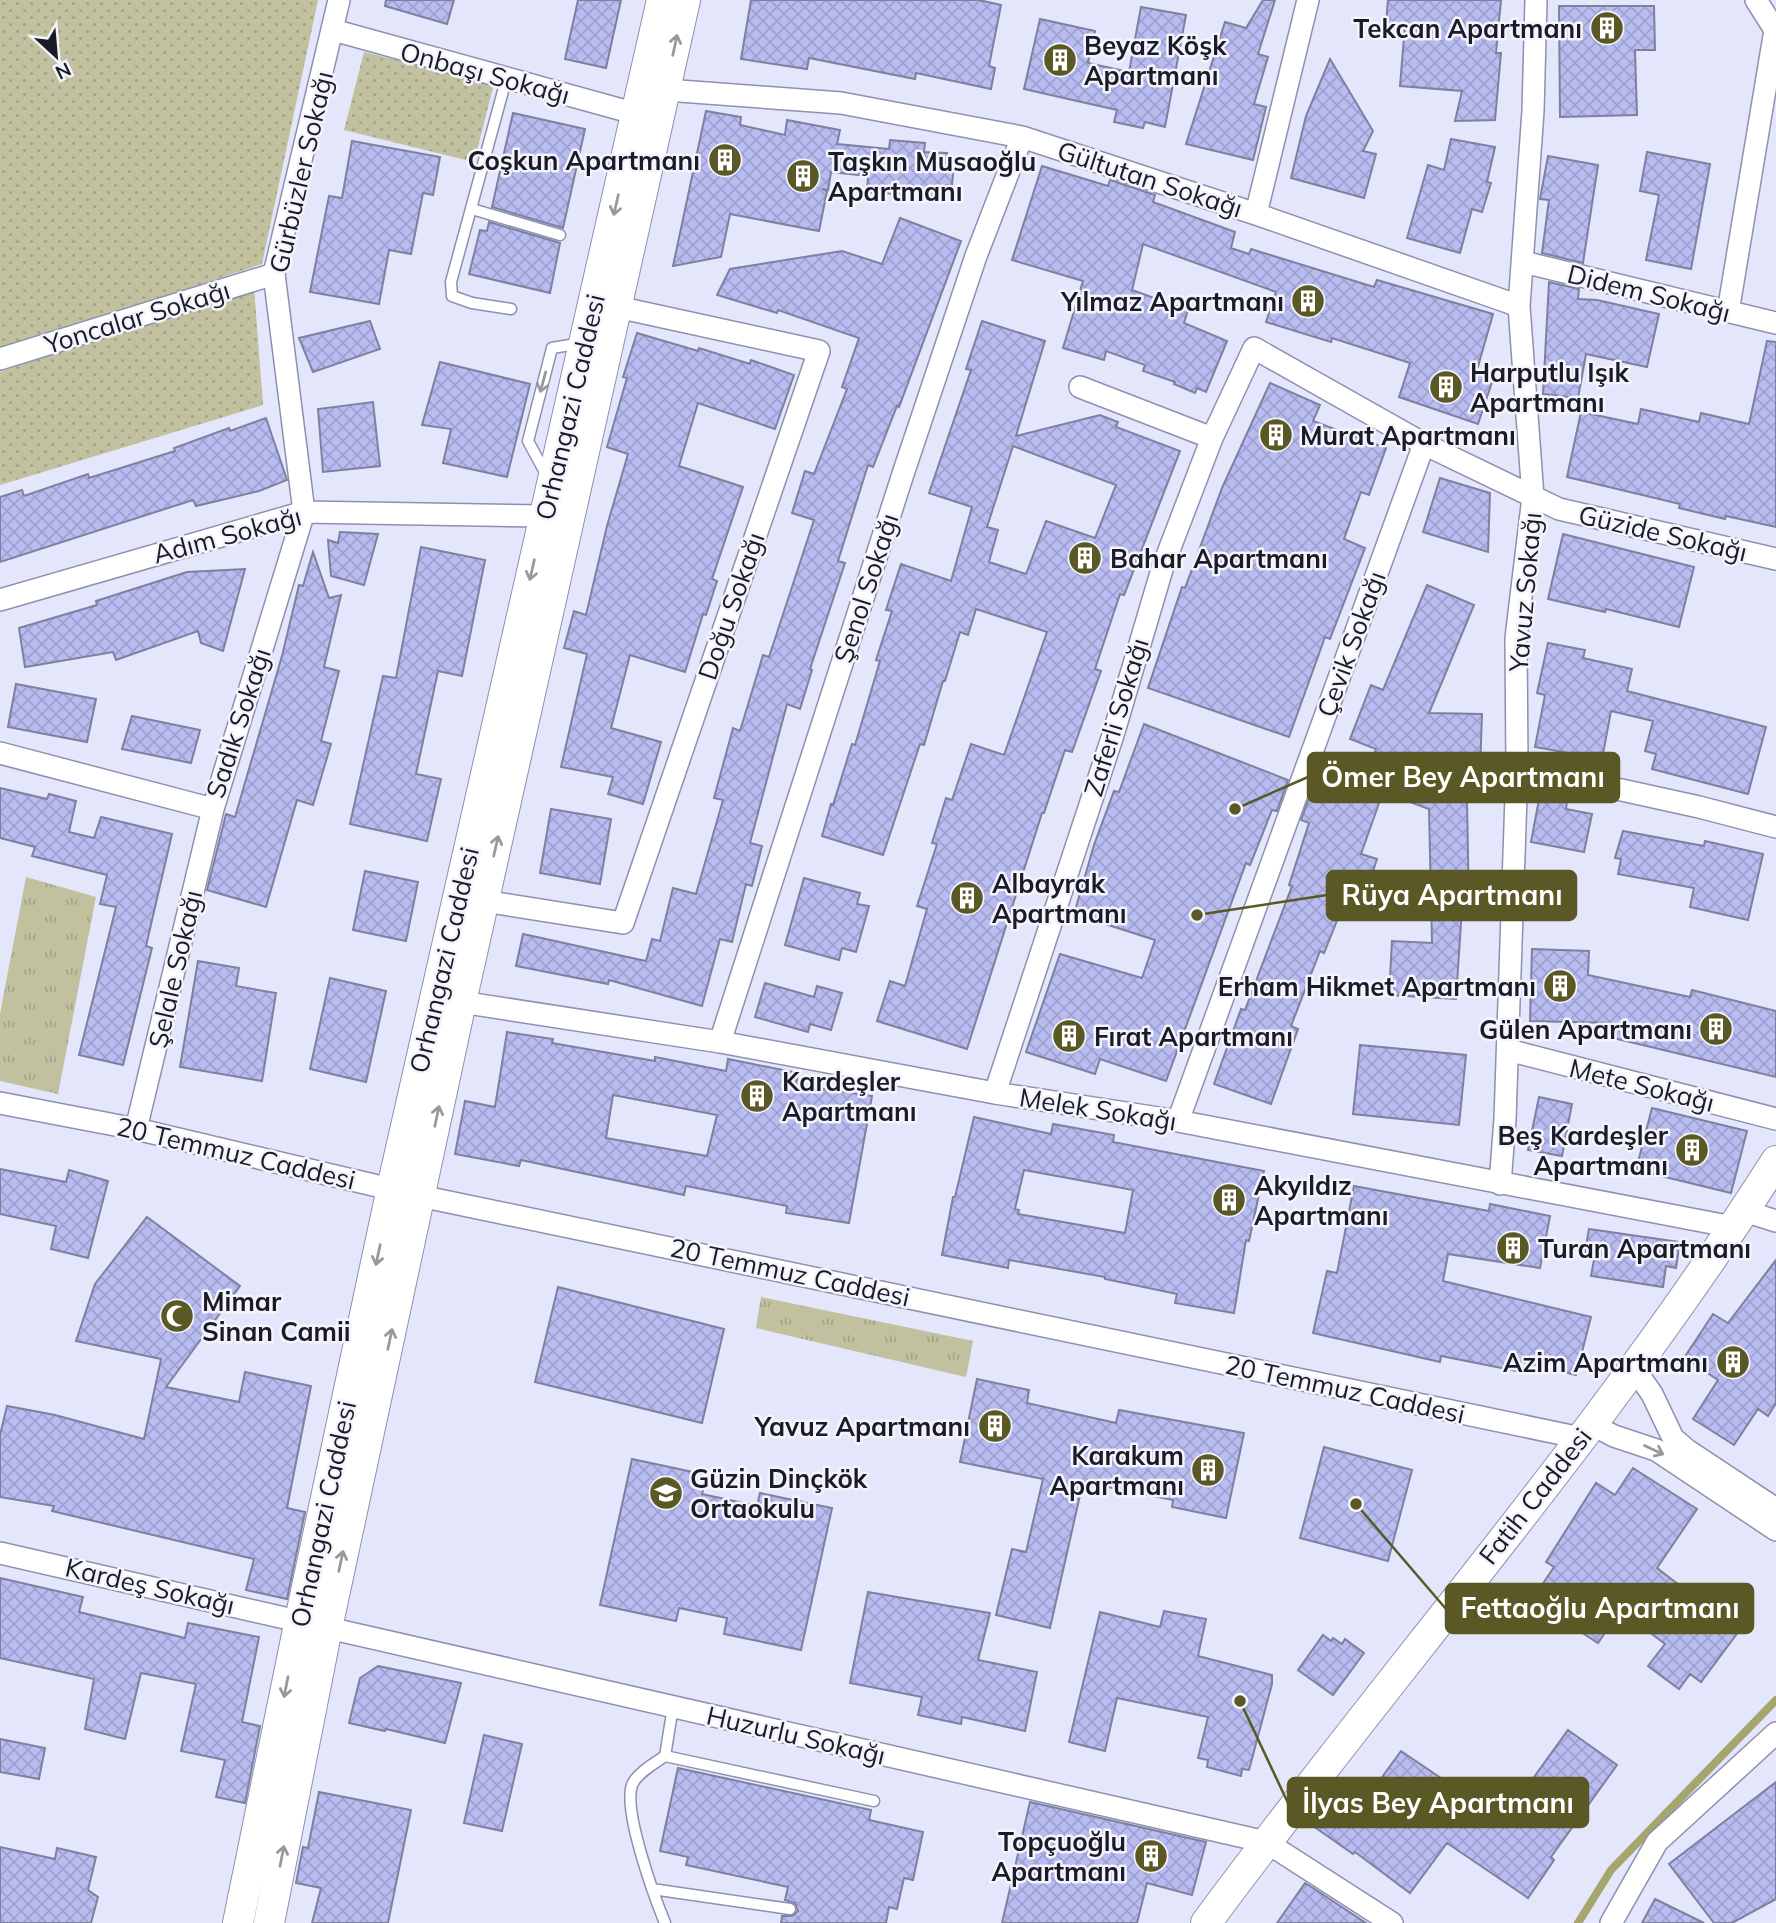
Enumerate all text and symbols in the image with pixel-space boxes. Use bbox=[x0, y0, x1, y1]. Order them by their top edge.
building icon: Tekcan Apartmanı bbox=[1588, 9, 1626, 47]
place label: Tekcan Apartmanı bbox=[1353, 12, 1582, 45]
north arrow bbox=[21, 21, 91, 91]
place label: Beyaz Köşk Apartmanı bbox=[1084, 29, 1227, 92]
one-way arrow bbox=[669, 34, 683, 57]
street label: Onbaşı Sokağı bbox=[397, 35, 573, 111]
building icon: Beyaz Köşk Apartmanı bbox=[1041, 41, 1079, 79]
text: N bbox=[52, 57, 75, 85]
street label: Gürbüzler Sokağı bbox=[262, 68, 340, 276]
street label: Gültutan Sokağı bbox=[1053, 134, 1247, 224]
building icon: Coşkun Apartmanı bbox=[706, 141, 744, 179]
place label: Coşkun Apartmanı bbox=[468, 144, 700, 177]
place label: Taşkın Musaoğlu Apartmanı bbox=[828, 145, 1036, 208]
building icon: Taşkın Musaoğlu Apartmanı bbox=[784, 157, 822, 195]
one-way arrow bbox=[609, 193, 622, 216]
street label: Didem Sokağı bbox=[1564, 257, 1734, 329]
street label: Yoncalar Sokağı bbox=[39, 273, 234, 361]
building icon: Yılmaz Apartmanı bbox=[1289, 282, 1327, 320]
place label: Yılmaz Apartmanı bbox=[1060, 285, 1284, 318]
street label: Orhangazi Caddesi bbox=[528, 291, 612, 523]
place label: Harputlu Işık Apartmanı bbox=[1470, 356, 1630, 419]
building icon: Harputlu Işık Apartmanı bbox=[1427, 368, 1465, 406]
one-way arrow bbox=[536, 370, 549, 393]
building icon: Murat Apartmanı bbox=[1257, 416, 1295, 454]
place label: Murat Apartmanı bbox=[1300, 419, 1516, 452]
street label: Güzide Sokağı bbox=[1575, 498, 1751, 568]
street label: Adım Sokağı bbox=[149, 499, 305, 571]
street label: Şenol Sokağı bbox=[826, 509, 906, 667]
street label: Yavuz Sokağı bbox=[1501, 511, 1548, 674]
street label: Doğu Sokağı bbox=[690, 528, 772, 684]
building icon: Bahar Apartmanı bbox=[1066, 539, 1104, 577]
place label: Bahar Apartmanı bbox=[1110, 542, 1328, 575]
one-way arrow bbox=[525, 558, 539, 581]
street label: Çevik Sokağı bbox=[1309, 567, 1393, 721]
street label: Zaferli Sokağı bbox=[1076, 634, 1156, 800]
street label: Sadık Sokağı bbox=[198, 644, 278, 802]
callout: Ömer Bey Apartmanı bbox=[1308, 753, 1619, 802]
text: Ömer Bey Apartmanı bbox=[1321, 759, 1605, 794]
one-way arrow bbox=[490, 835, 503, 858]
street label: Orhangazi Caddesi bbox=[402, 844, 486, 1076]
place label: Albayrak Apartmanı bbox=[992, 867, 1127, 930]
callout: Rüya Apartmanı bbox=[1327, 871, 1576, 920]
text: Rüya Apartmanı bbox=[1341, 877, 1563, 912]
building icon: Albayrak Apartmanı bbox=[948, 879, 986, 917]
street label: Şelale Sokağı bbox=[141, 887, 209, 1051]
building icon: Erham Hikmet Apartmanı bbox=[1541, 967, 1579, 1005]
place label: Erham Hikmet Apartmanı bbox=[1218, 970, 1536, 1003]
building icon: Gülen Apartmanı bbox=[1697, 1010, 1735, 1048]
place label: Gülen Apartmanı bbox=[1479, 1013, 1692, 1046]
building icon: Fırat Apartmanı bbox=[1050, 1017, 1088, 1055]
place label: Fırat Apartmanı bbox=[1094, 1020, 1293, 1053]
street label: Mete Sokağı bbox=[1566, 1051, 1718, 1119]
place label: Kardeşler Apartmanı bbox=[782, 1065, 917, 1128]
building icon: Kardeşler Apartmanı bbox=[738, 1077, 776, 1115]
street label: Melek Sokağı bbox=[1017, 1080, 1179, 1138]
one-way arrow bbox=[431, 1105, 445, 1128]
street label: 20 Temmuz Caddesi bbox=[113, 1109, 359, 1197]
place label: Beş Kardeşler Apartmanı bbox=[1498, 1119, 1669, 1182]
building icon: Beş Kardeşler Apartmanı bbox=[1673, 1131, 1711, 1169]
place label: Akyıldız Apartmanı bbox=[1254, 1169, 1389, 1232]
building icon: Akyıldız Apartmanı bbox=[1210, 1181, 1248, 1219]
building icon: Turan Apartmanı bbox=[1494, 1229, 1532, 1267]
street label: 20 Temmuz Caddesi bbox=[667, 1230, 913, 1314]
place label: Turan Apartmanı bbox=[1538, 1232, 1751, 1265]
one-way arrow bbox=[370, 1243, 384, 1266]
place label: Mimar Sinan Camii bbox=[202, 1285, 351, 1348]
mosque icon: Mimar Sinan Camii bbox=[158, 1297, 196, 1335]
one-way arrow bbox=[383, 1328, 397, 1351]
building icon: Azim Apartmanı bbox=[1714, 1343, 1752, 1381]
place label: Azim Apartmanı bbox=[1503, 1346, 1708, 1379]
street label: 20 Temmuz Caddesi bbox=[1222, 1347, 1468, 1431]
street label: Orhangazi Caddesi bbox=[283, 1398, 363, 1630]
building icon: Yavuz Apartmanı bbox=[976, 1407, 1014, 1445]
place label: Yavuz Apartmanı bbox=[754, 1410, 970, 1443]
street label: Fatih Caddesi bbox=[1471, 1421, 1599, 1571]
place label: Karakum Apartmanı bbox=[1050, 1439, 1184, 1502]
one-way arrow bbox=[1643, 1444, 1664, 1457]
building icon: Karakum Apartmanı bbox=[1189, 1451, 1227, 1489]
place label: Güzin Dinçkök Ortaokulu bbox=[690, 1462, 868, 1525]
school or university icon: Güzin Dinçkök Ortaokulu bbox=[647, 1474, 685, 1512]
one-way arrow bbox=[335, 1550, 349, 1573]
street label: Kardeş Sokağı bbox=[62, 1551, 238, 1621]
callout: Fettaoğlu Apartmanı bbox=[1446, 1584, 1753, 1633]
text: Fettaoğlu Apartmanı bbox=[1460, 1590, 1740, 1625]
one-way arrow bbox=[279, 1675, 293, 1698]
street label: Huzurlu Sokağı bbox=[703, 1698, 889, 1772]
callout: İlyas Bey Apartmanı bbox=[1288, 1778, 1588, 1827]
text: İlyas Bey Apartmanı bbox=[1302, 1785, 1574, 1820]
place label: Topçuoğlu Apartmanı bbox=[992, 1825, 1126, 1888]
building icon: Topçuoğlu Apartmanı bbox=[1132, 1837, 1170, 1875]
one-way arrow bbox=[276, 1845, 290, 1868]

